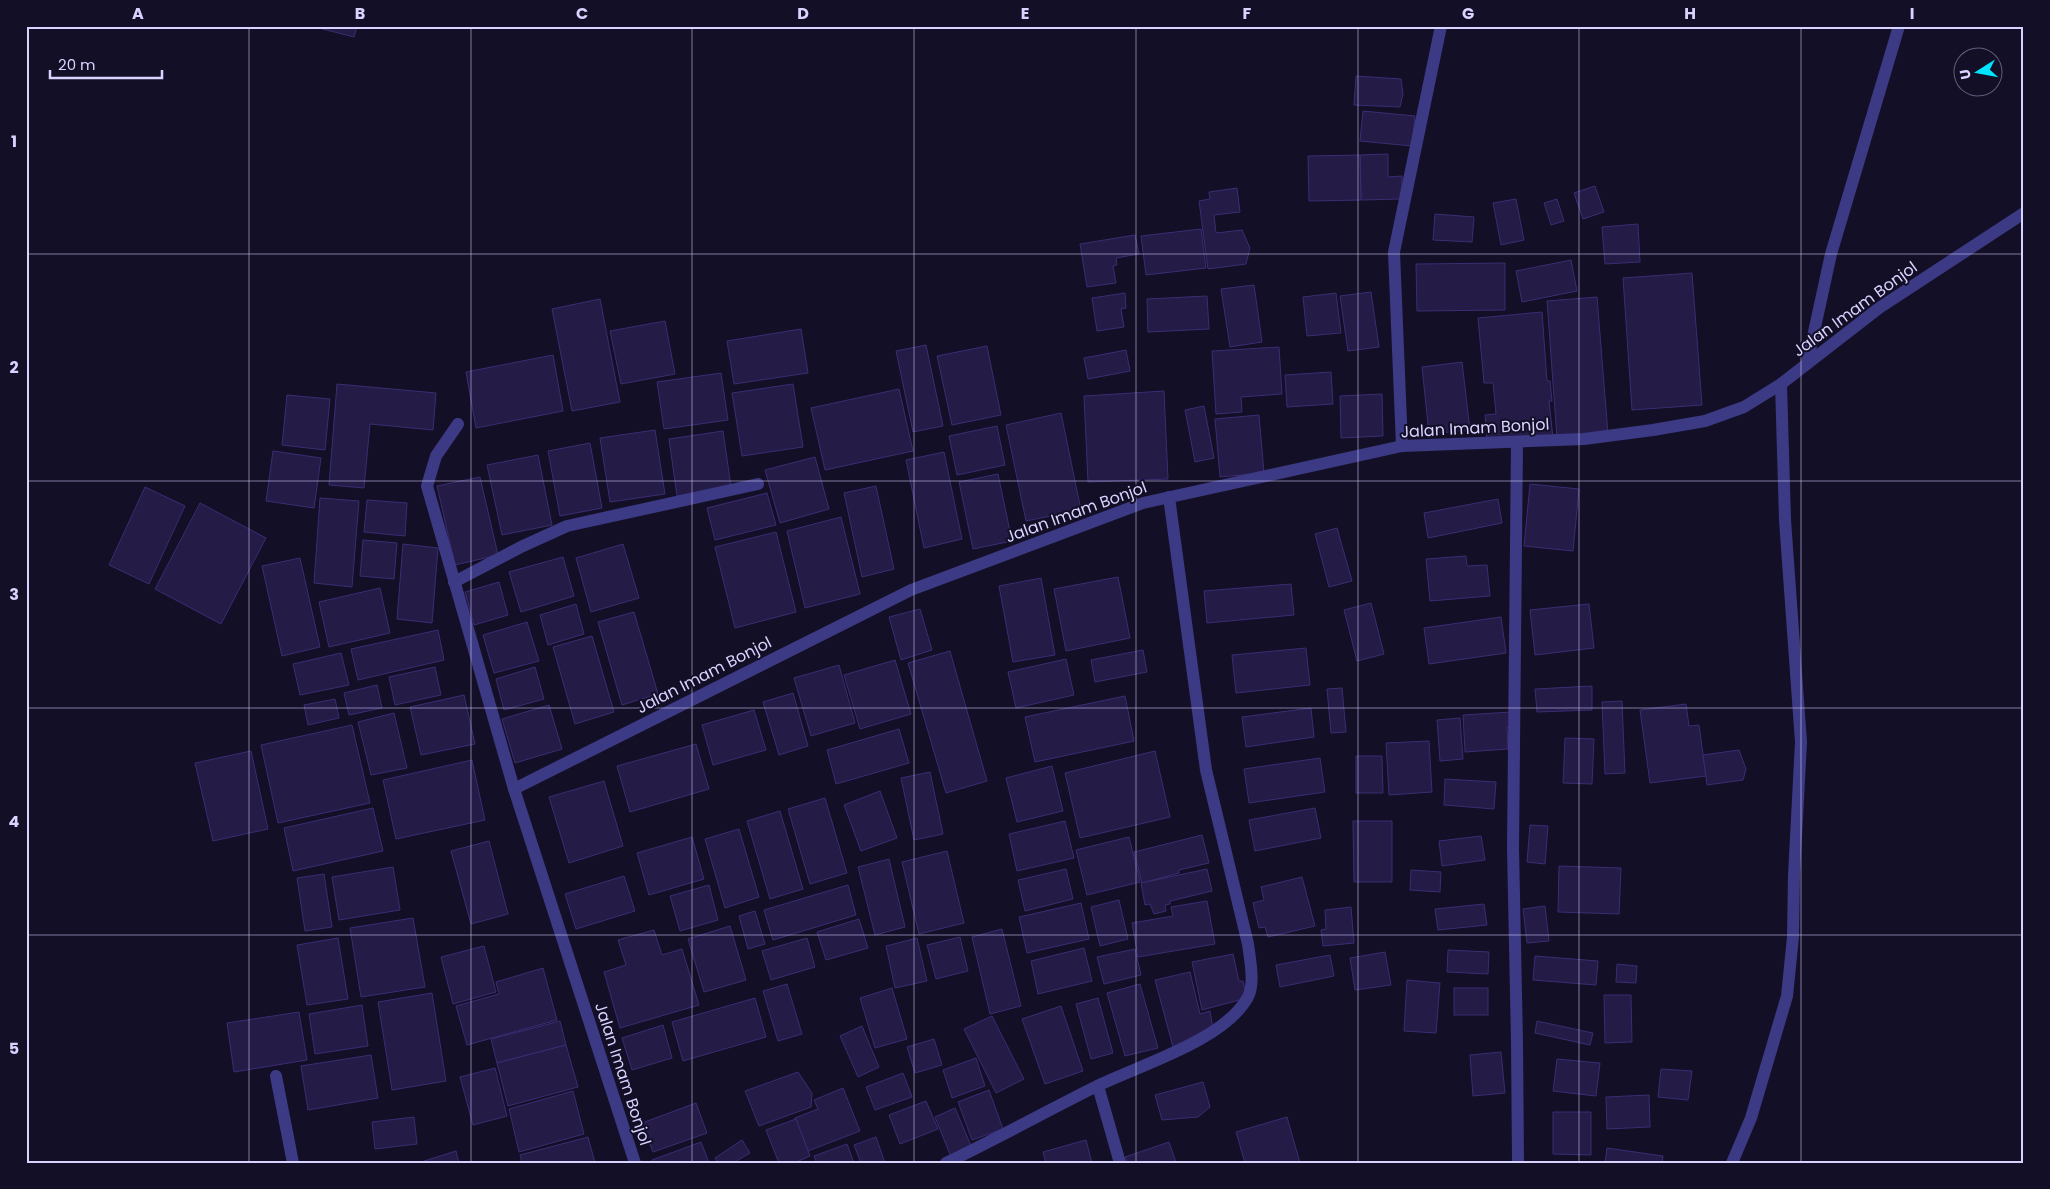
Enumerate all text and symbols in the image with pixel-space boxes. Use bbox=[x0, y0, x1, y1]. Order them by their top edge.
text: A bbox=[132, 2, 144, 25]
text: B bbox=[355, 2, 365, 25]
text: C bbox=[576, 2, 588, 25]
text: D bbox=[797, 2, 809, 25]
text: E bbox=[1021, 2, 1029, 25]
text: F bbox=[1243, 2, 1252, 25]
text: G bbox=[1462, 2, 1474, 25]
text: H bbox=[1684, 2, 1696, 25]
text: I bbox=[1910, 2, 1914, 25]
scale bar bbox=[50, 48, 162, 80]
north arrow bbox=[1952, 48, 2002, 98]
text: 20 m bbox=[58, 54, 96, 75]
text: U bbox=[1954, 68, 1976, 81]
text: 1 bbox=[11, 130, 17, 153]
street label: Jalan Imam Bonjol bbox=[1788, 256, 1922, 362]
text: 2 bbox=[9, 356, 19, 379]
street label: Jalan Imam Bonjol bbox=[1400, 413, 1550, 443]
street label: Jalan Imam Bonjol bbox=[1002, 476, 1150, 548]
text: 3 bbox=[9, 583, 19, 606]
street label: Jalan Imam Bonjol bbox=[632, 631, 776, 719]
text: 4 bbox=[9, 810, 20, 833]
street label: Jalan Imam Bonjol bbox=[589, 1000, 657, 1148]
text: 5 bbox=[9, 1037, 19, 1060]

